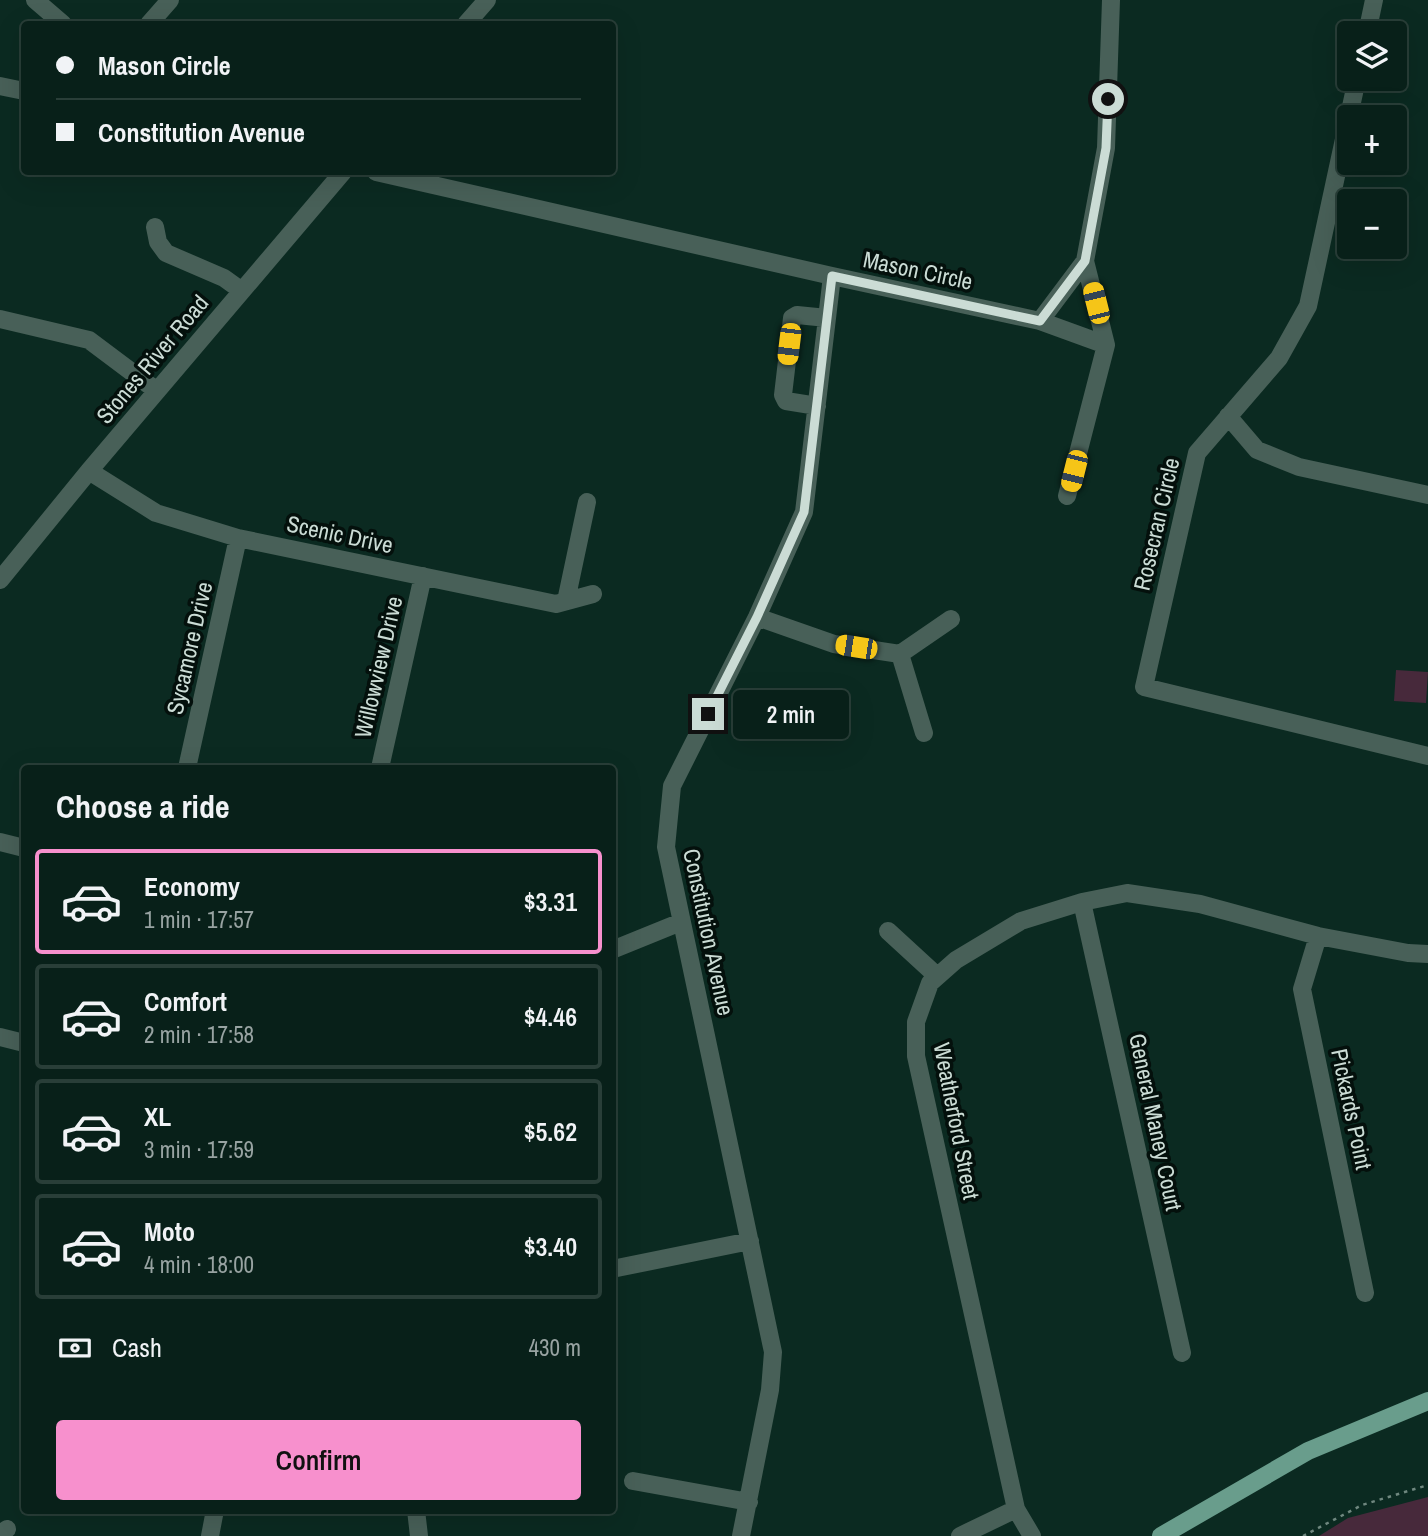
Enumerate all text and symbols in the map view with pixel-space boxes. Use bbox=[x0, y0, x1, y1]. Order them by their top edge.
map controls bbox=[1337, 21, 1407, 259]
button: layers bbox=[1337, 21, 1407, 91]
text: Mason Circle bbox=[98, 48, 231, 83]
route start bbox=[1092, 83, 1124, 115]
button: + bbox=[1337, 105, 1407, 175]
text: Constitution Avenue bbox=[98, 115, 305, 150]
button: − bbox=[1337, 189, 1407, 259]
street label: Mason Circle bbox=[860, 243, 976, 297]
car bbox=[1081, 280, 1112, 326]
street label: Stones River Road bbox=[89, 288, 215, 430]
car bbox=[777, 322, 802, 366]
car bbox=[1059, 448, 1090, 494]
street label: Rosecran Circle bbox=[1126, 455, 1186, 593]
street label: Scenic Drive bbox=[284, 508, 396, 560]
street label: Sycamore Drive bbox=[159, 579, 219, 717]
street label: Willowview Drive bbox=[347, 593, 409, 741]
car bbox=[834, 633, 879, 661]
callout: 2 min bbox=[732, 690, 848, 738]
route end bbox=[692, 698, 724, 730]
text: 2 min bbox=[767, 699, 815, 730]
text: Choose a ride bbox=[56, 785, 230, 828]
street label: Constitution Avenue bbox=[676, 846, 742, 1018]
text: Economy bbox=[144, 869, 240, 904]
icon: car bbox=[60, 870, 123, 933]
text: $3.31 bbox=[524, 884, 577, 919]
text: 1 min · 17:57 bbox=[144, 904, 254, 935]
text: Comfort bbox=[144, 984, 227, 1019]
icon: car bbox=[60, 985, 123, 1048]
text: $4.46 bbox=[524, 999, 577, 1034]
text: 2 min · 17:58 bbox=[144, 1019, 254, 1050]
street label: General Maney Court bbox=[1122, 1031, 1190, 1213]
street label: Weatherford Street bbox=[927, 1040, 987, 1202]
street label: Pickards Point bbox=[1324, 1046, 1380, 1172]
text: XL bbox=[144, 1099, 171, 1134]
icon: car bbox=[60, 1100, 123, 1163]
text: $5.62 bbox=[524, 1114, 577, 1149]
text: 3 min · 17:59 bbox=[144, 1134, 254, 1165]
text: Moto bbox=[144, 1214, 195, 1249]
icon: car bbox=[60, 1215, 123, 1278]
text: $3.40 bbox=[524, 1229, 577, 1264]
text: 4 min · 18:00 bbox=[144, 1249, 254, 1280]
icon: cash bbox=[56, 1329, 94, 1367]
text: Cash bbox=[112, 1330, 162, 1365]
text: 430 m bbox=[529, 1332, 581, 1363]
button: Confirm bbox=[56, 1420, 581, 1500]

